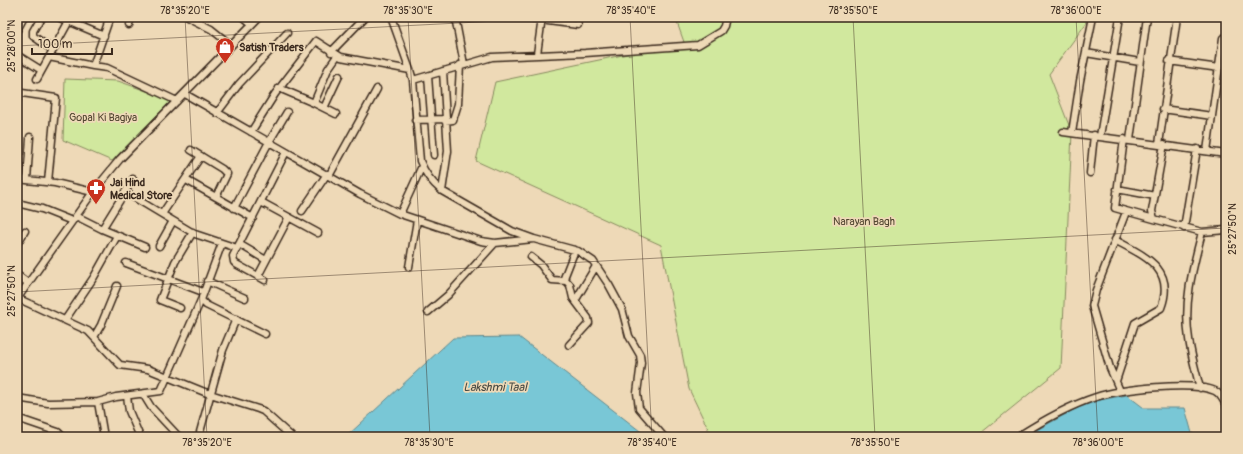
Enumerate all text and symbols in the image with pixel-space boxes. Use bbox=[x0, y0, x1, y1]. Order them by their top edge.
text: 78°35'20"E bbox=[160, 5, 210, 17]
text: 78°35'30"E bbox=[383, 5, 433, 17]
text: 78°35'40"E bbox=[606, 5, 656, 17]
text: 78°35'50"E bbox=[828, 5, 878, 17]
text: 78°36'00"E bbox=[1050, 5, 1102, 17]
text: 25°28'00"N bbox=[6, 20, 18, 72]
scale bar bbox=[32, 30, 112, 56]
shop icon: Satish Traders bbox=[214, 36, 236, 64]
text: 100 m bbox=[38, 37, 73, 52]
place label: Satish Traders bbox=[239, 41, 304, 54]
park label: Gopal Ki Bagiya bbox=[69, 111, 137, 124]
place label: Jai Hind Medical Store bbox=[110, 176, 173, 202]
pharmacy icon: Jai Hind Medical Store bbox=[85, 177, 107, 205]
text: 25°27'50"N bbox=[1227, 203, 1239, 255]
park label: Narayan Bagh bbox=[833, 215, 895, 228]
text: 25°27'50"N bbox=[6, 265, 18, 317]
water label: Lakshmi Taal bbox=[463, 380, 528, 395]
text: 78°35'20"E bbox=[182, 437, 232, 449]
text: 78°35'30"E bbox=[404, 437, 454, 449]
text: 78°35'40"E bbox=[627, 437, 677, 449]
text: 78°35'50"E bbox=[850, 437, 900, 449]
text: 78°36'00"E bbox=[1072, 437, 1124, 449]

